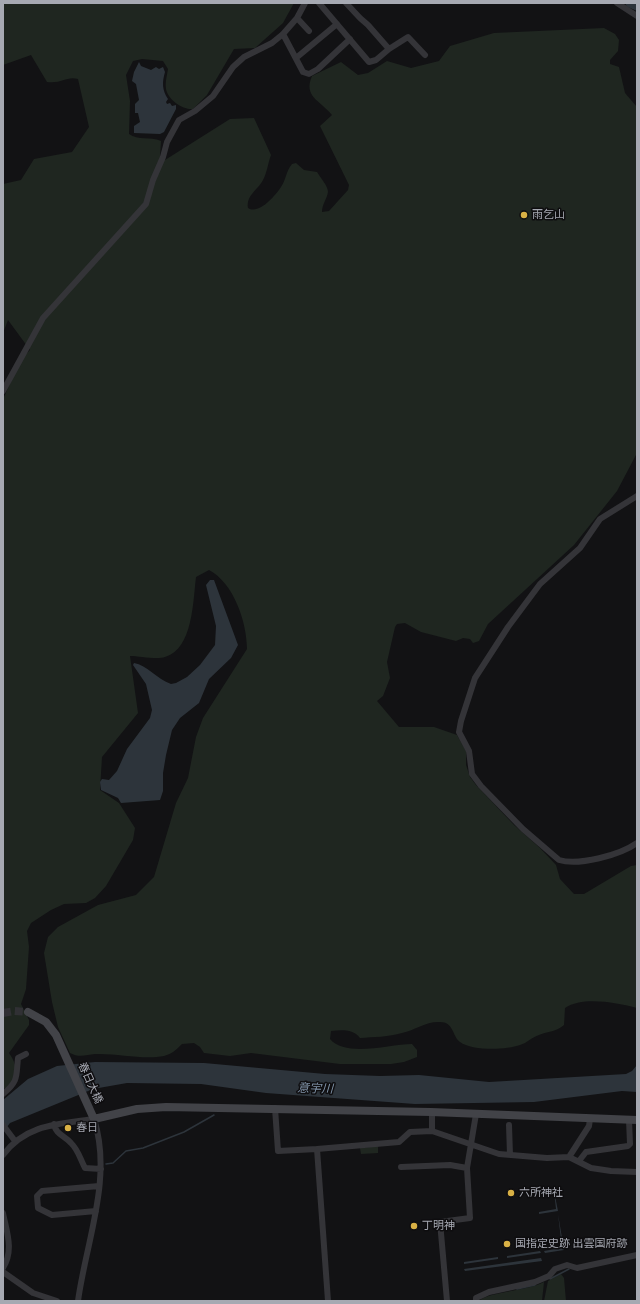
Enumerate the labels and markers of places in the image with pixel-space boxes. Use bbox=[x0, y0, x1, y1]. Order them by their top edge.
place label: 雨乞山 bbox=[532, 208, 565, 222]
marker: 雨乞山 bbox=[519, 210, 529, 220]
place label: 春日 bbox=[76, 1121, 98, 1135]
marker: 春日 bbox=[63, 1123, 73, 1133]
place label: 六所神社 bbox=[519, 1186, 563, 1200]
marker: 六所神社 bbox=[506, 1188, 516, 1198]
place label: 丁明神 bbox=[422, 1219, 455, 1233]
marker: 丁明神 bbox=[409, 1221, 419, 1231]
place label: 国指定史跡 出雲国府跡 bbox=[515, 1237, 628, 1251]
marker: 国指定史跡 出雲国府跡 bbox=[502, 1239, 512, 1249]

